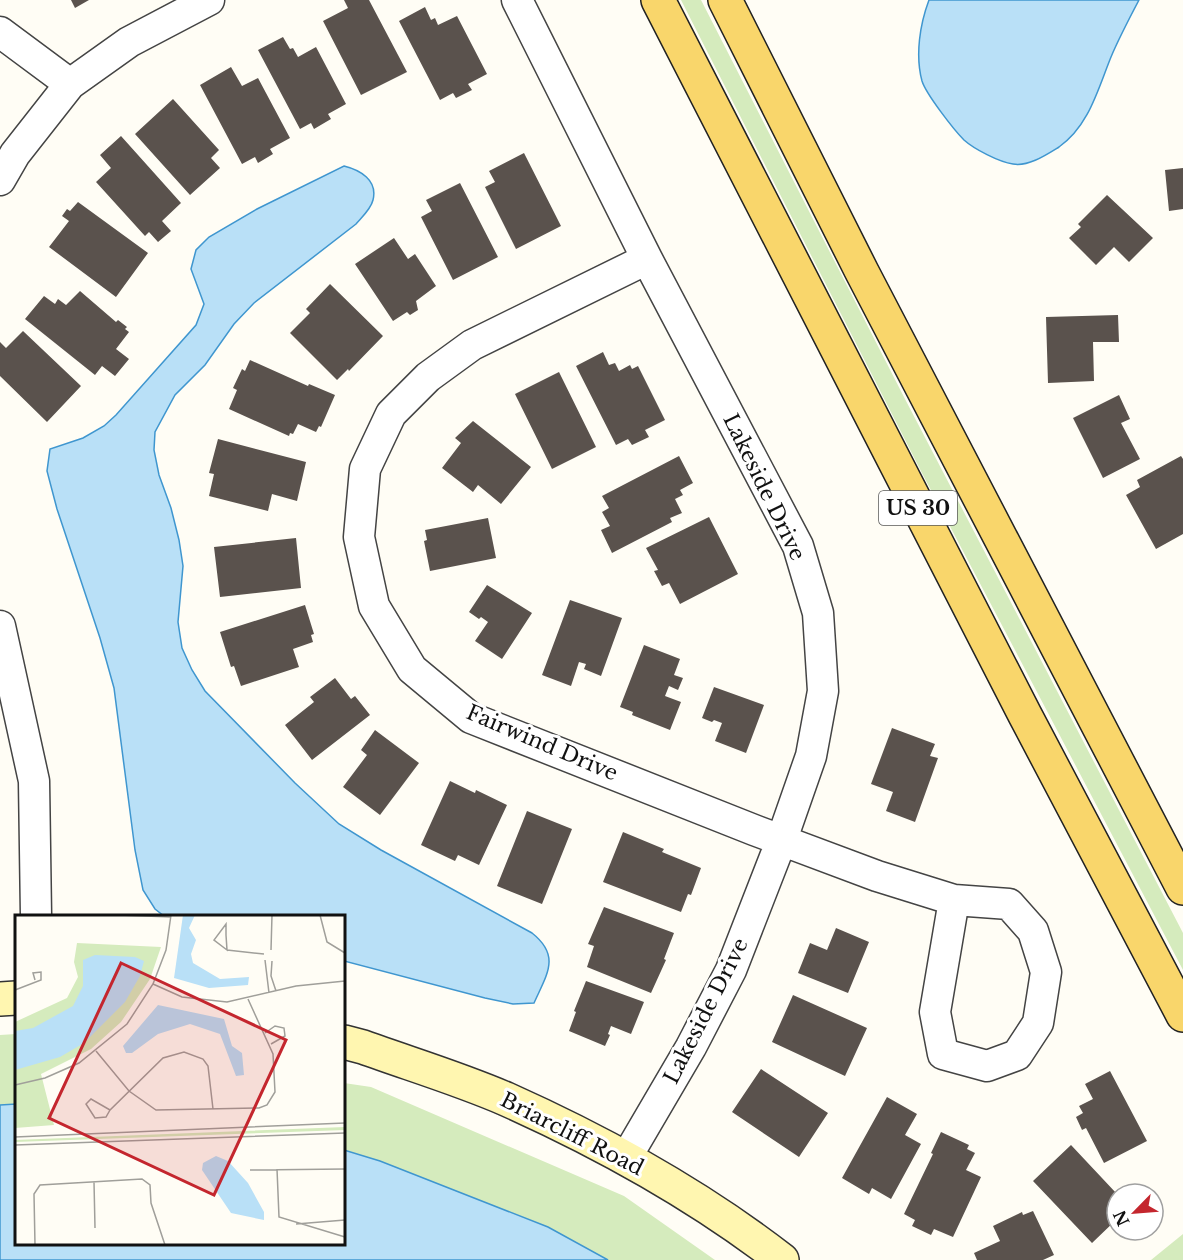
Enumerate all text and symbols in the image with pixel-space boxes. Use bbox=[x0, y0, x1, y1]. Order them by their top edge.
street label: Lakeside Drive bbox=[717, 409, 811, 565]
road number: US 30 bbox=[879, 491, 957, 525]
street label: Fairwind Drive bbox=[462, 699, 622, 787]
inset map bbox=[15, 915, 345, 1245]
street label: Lakeside Drive bbox=[658, 934, 754, 1088]
street label: Briarcliff Road bbox=[496, 1087, 648, 1181]
north arrow bbox=[1105, 1182, 1165, 1242]
text: N bbox=[1109, 1207, 1134, 1229]

